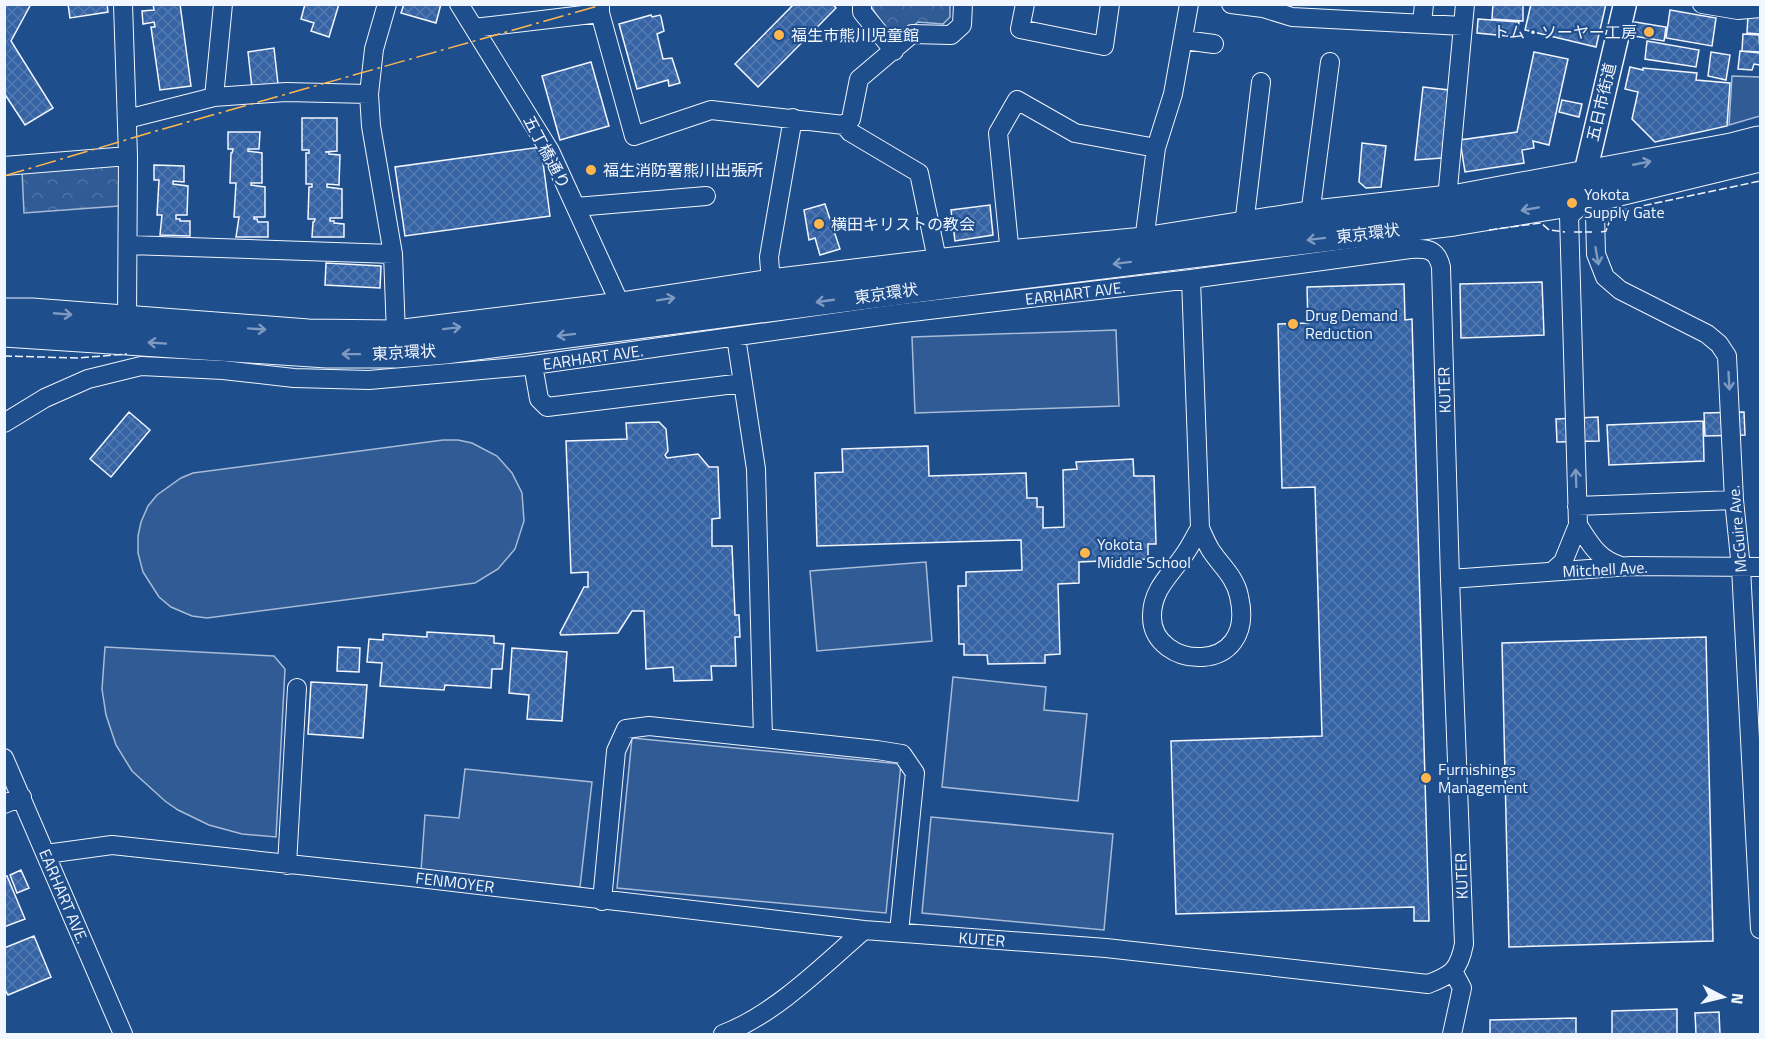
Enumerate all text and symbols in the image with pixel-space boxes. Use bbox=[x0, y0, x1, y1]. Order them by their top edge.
place label: トム・ソーヤー工房 bbox=[1493, 20, 1637, 44]
place label: 福生市熊川児童館 bbox=[791, 23, 919, 47]
marker: トム・ソーヤー工房 bbox=[1642, 25, 1656, 39]
marker: 福生市熊川児童館 bbox=[772, 28, 786, 42]
street label: 五日市街道 bbox=[1580, 60, 1622, 144]
street label: 五丁橋通り bbox=[518, 111, 576, 193]
one-way arrow bbox=[1632, 157, 1652, 168]
place label: 福生消防署熊川出張所 bbox=[603, 158, 763, 182]
marker: 福生消防署熊川出張所 bbox=[584, 163, 598, 177]
place label: Yokota Supply Gate bbox=[1584, 182, 1665, 224]
marker: Yokota Supply Gate bbox=[1565, 196, 1579, 210]
one-way arrow bbox=[1520, 204, 1540, 215]
place label: 横田キリストの教会 bbox=[831, 212, 975, 236]
marker: 横田キリストの教会 bbox=[812, 217, 826, 231]
street label: 東京環状 bbox=[1335, 217, 1401, 249]
one-way arrow bbox=[1306, 234, 1326, 245]
one-way arrow bbox=[1592, 246, 1603, 265]
one-way arrow bbox=[1113, 258, 1132, 269]
street label: EARHART AVE. bbox=[1023, 275, 1127, 311]
street label: 東京環状 bbox=[853, 277, 919, 309]
one-way arrow bbox=[656, 294, 675, 305]
one-way arrow bbox=[815, 296, 835, 307]
place label: Drug Demand Reduction bbox=[1305, 303, 1398, 345]
one-way arrow bbox=[52, 309, 72, 320]
marker: Drug Demand Reduction bbox=[1286, 317, 1300, 331]
one-way arrow bbox=[441, 322, 461, 333]
one-way arrow bbox=[247, 324, 267, 335]
one-way arrow bbox=[557, 330, 577, 341]
one-way arrow bbox=[147, 337, 167, 348]
street label: 東京環状 bbox=[371, 338, 437, 366]
street label: EARHART AVE. bbox=[541, 338, 645, 376]
one-way arrow bbox=[342, 349, 362, 360]
street label: KUTER bbox=[1431, 366, 1457, 414]
one-way arrow bbox=[1723, 370, 1734, 390]
one-way arrow bbox=[1571, 468, 1582, 488]
street label: McGuire Ave. bbox=[1721, 484, 1753, 574]
place label: Yokota Middle School bbox=[1097, 532, 1191, 574]
marker: Yokota Middle School bbox=[1078, 546, 1092, 560]
street label: Mitchell Ave. bbox=[1562, 555, 1648, 583]
place label: Furnishings Management bbox=[1438, 757, 1528, 799]
marker: Furnishings Management bbox=[1419, 771, 1433, 785]
street label: EARHART AVE. bbox=[33, 845, 95, 947]
street label: KUTER bbox=[1448, 852, 1474, 900]
street label: FENMOYER bbox=[414, 865, 496, 899]
street label: KUTER bbox=[958, 925, 1006, 953]
north arrow bbox=[1693, 967, 1753, 1027]
text: N bbox=[1725, 992, 1750, 1006]

